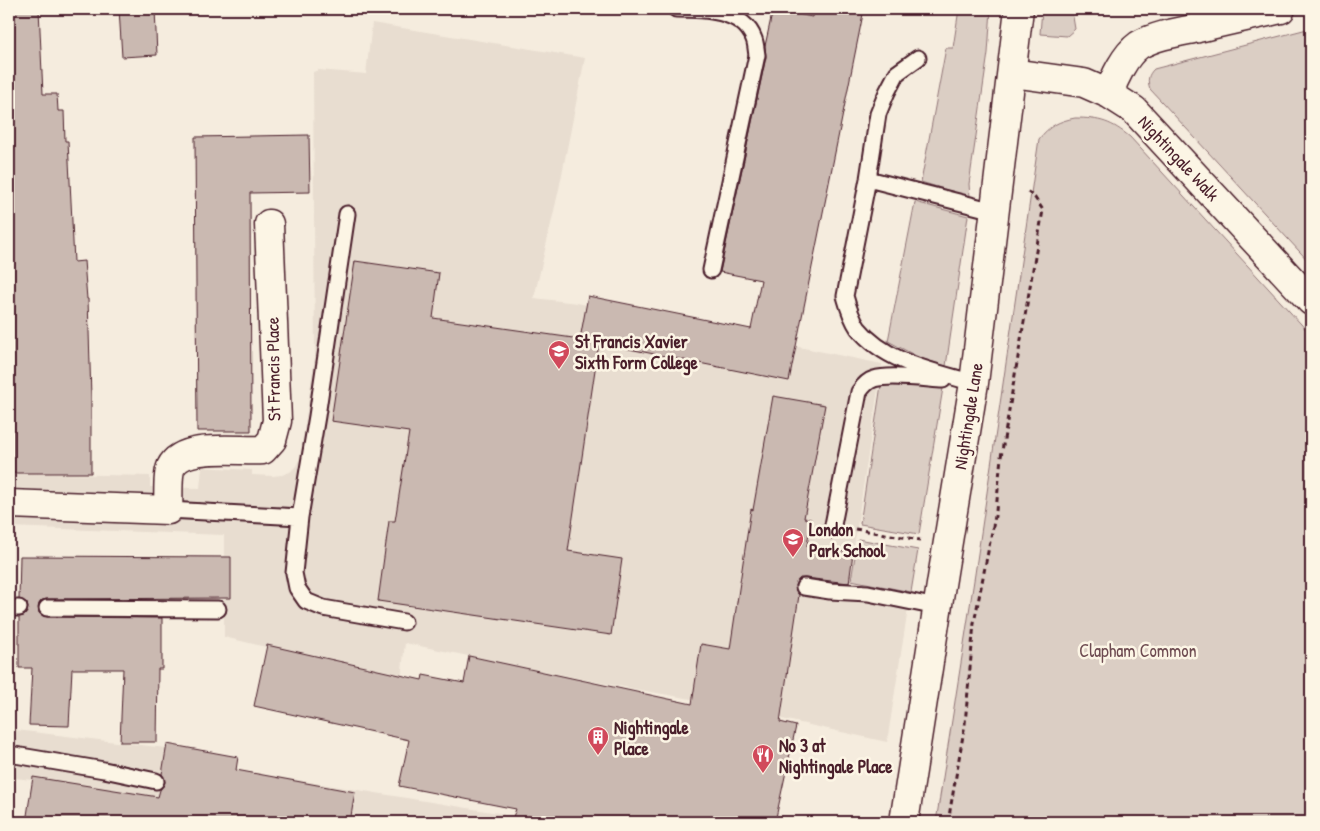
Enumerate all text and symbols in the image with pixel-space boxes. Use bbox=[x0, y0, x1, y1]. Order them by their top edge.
street label: Nightingale Walk bbox=[1133, 110, 1226, 207]
street label: St Francis Place bbox=[260, 317, 286, 421]
place label: St Francis Xavier Sixth Form College bbox=[575, 329, 699, 376]
school or university icon: St Francis Xavier Sixth Form College bbox=[547, 339, 571, 370]
street label: Nightingale Lane bbox=[947, 361, 989, 471]
place label: London Park School bbox=[809, 517, 887, 563]
school or university icon: London Park School bbox=[781, 527, 805, 558]
park label: Clapham Common bbox=[1079, 638, 1197, 663]
place label: Nightingale Place bbox=[614, 715, 689, 761]
building icon: Nightingale Place bbox=[586, 725, 610, 756]
place label: No 3 at Nightingale Place bbox=[779, 733, 893, 780]
restaurant icon: No 3 at Nightingale Place bbox=[751, 743, 775, 774]

